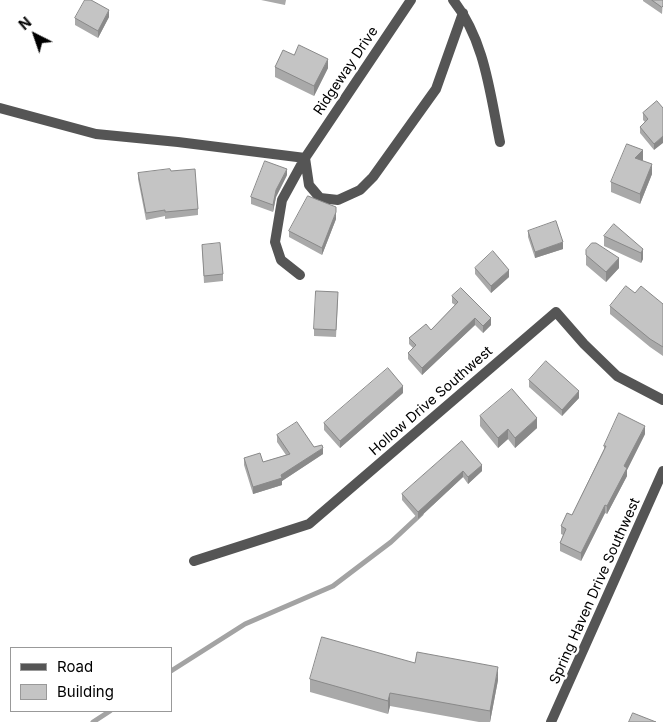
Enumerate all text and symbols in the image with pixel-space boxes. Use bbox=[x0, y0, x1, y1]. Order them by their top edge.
north arrow bbox=[10, 10, 60, 60]
text: N bbox=[15, 13, 34, 33]
street label: Ridgeway Drive bbox=[310, 24, 382, 118]
street label: Hollow Drive Southwest bbox=[366, 343, 496, 459]
street label: Spring Haven Drive Southwest bbox=[546, 495, 644, 687]
legend bbox=[10, 647, 172, 712]
text: Road bbox=[57, 657, 93, 676]
text: Building bbox=[57, 682, 114, 701]

